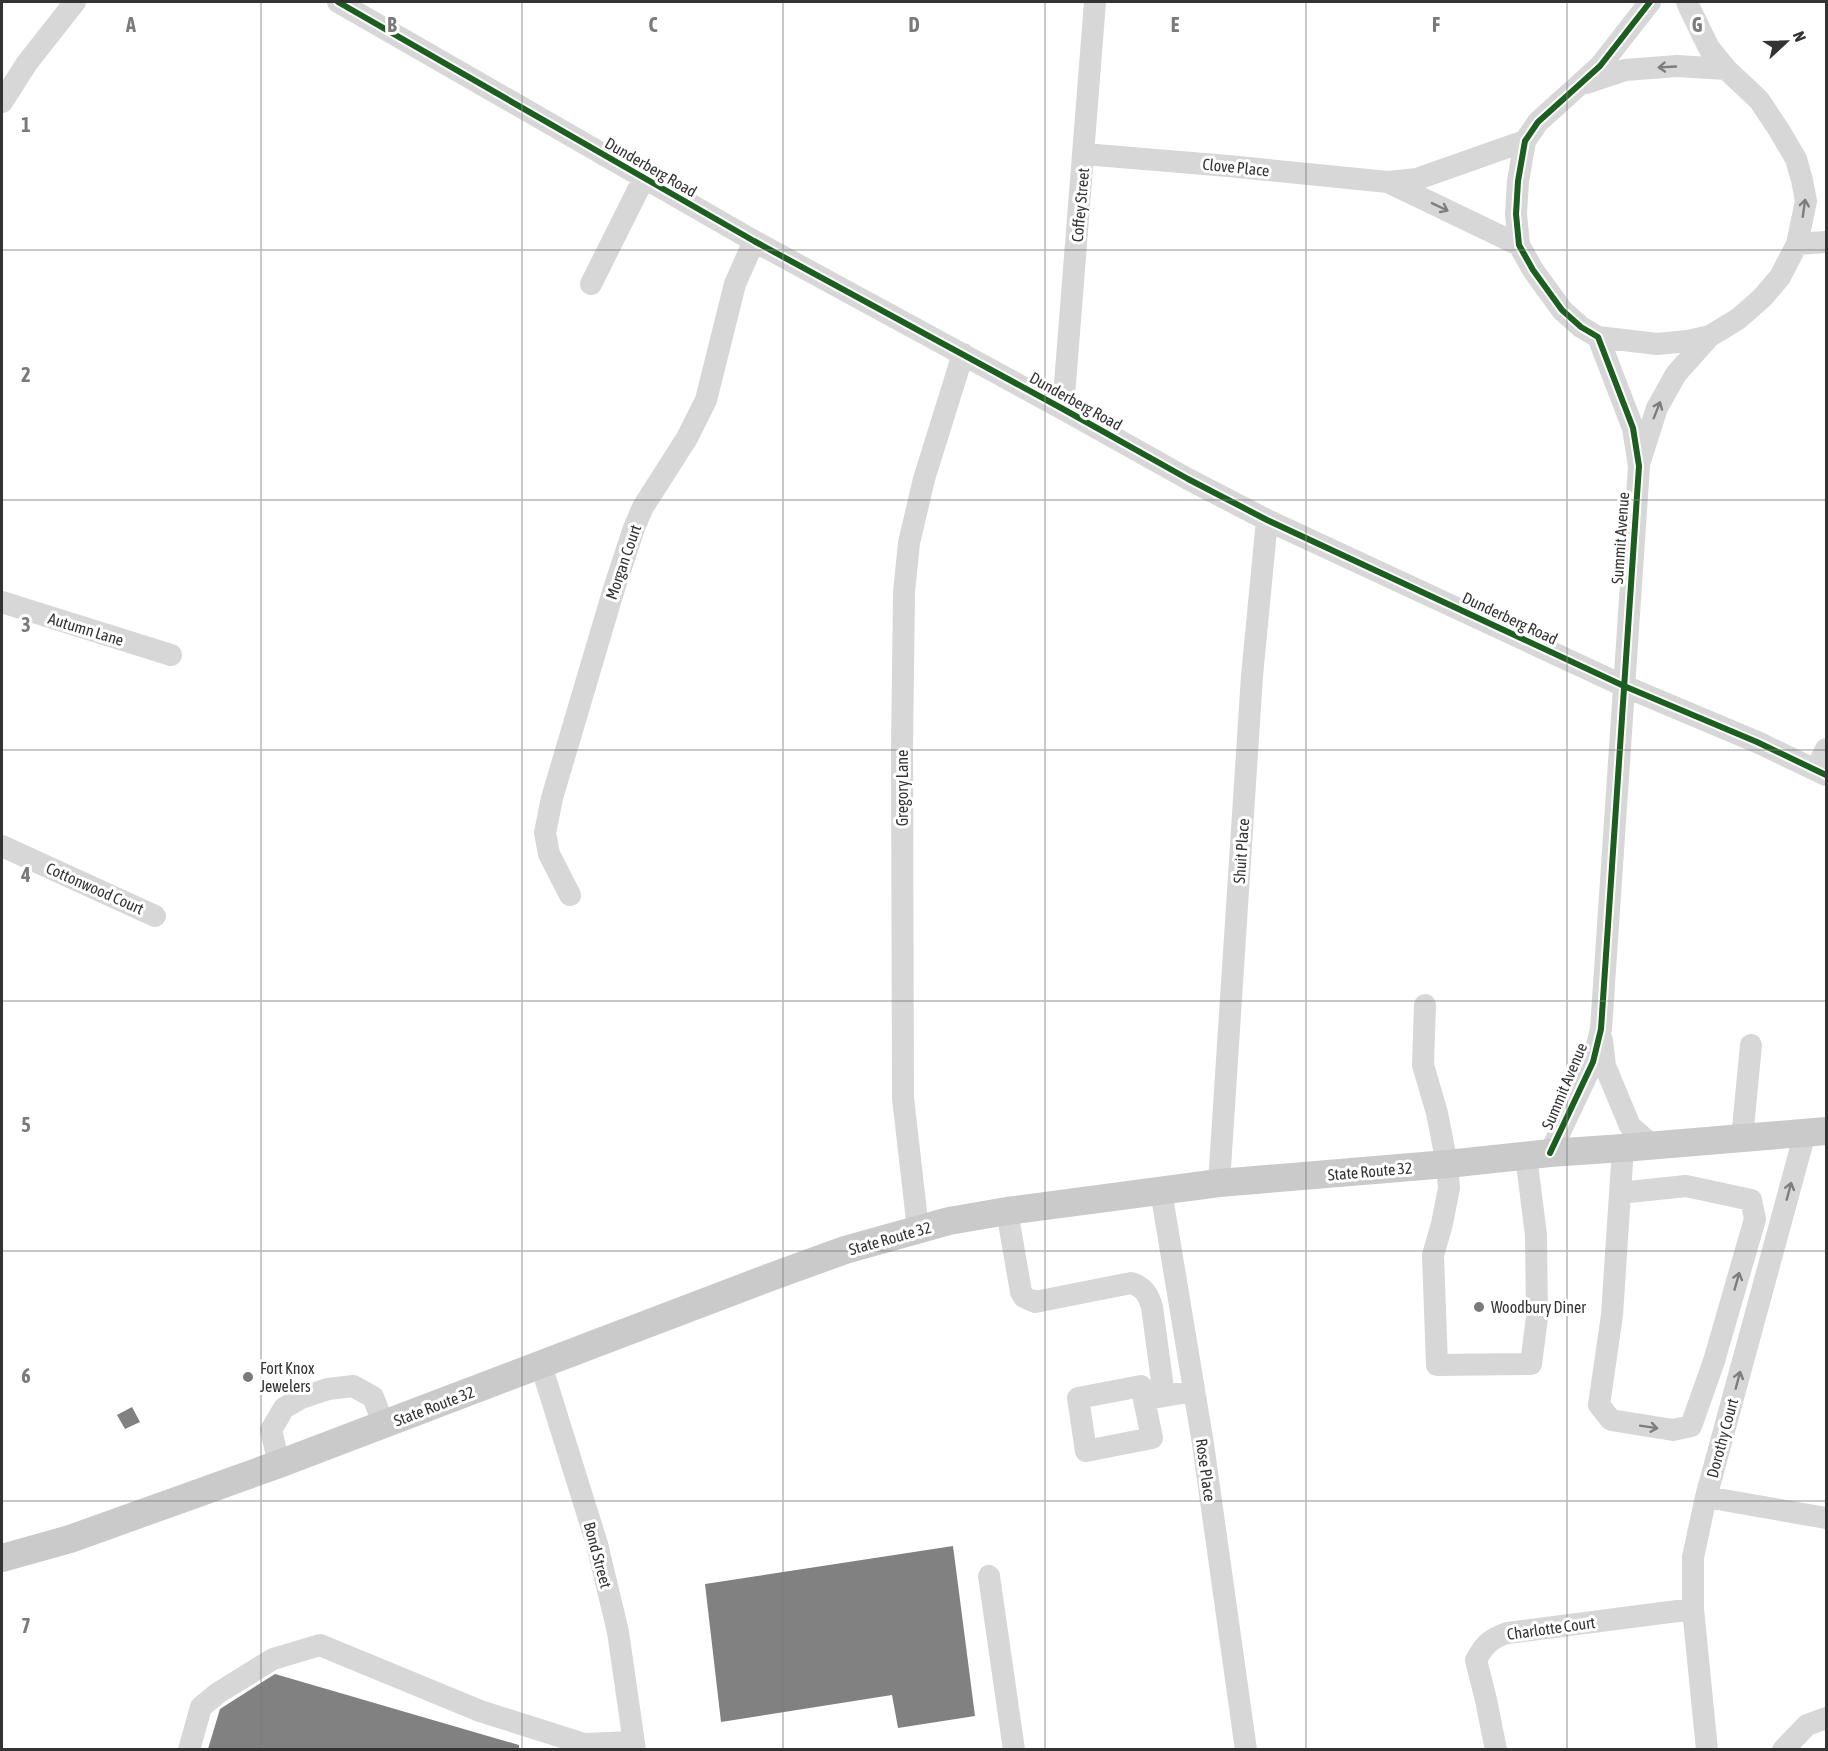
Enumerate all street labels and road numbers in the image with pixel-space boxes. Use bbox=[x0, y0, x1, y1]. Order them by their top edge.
street label: Dunderberg Road bbox=[602, 134, 700, 201]
street label: Clove Place bbox=[1202, 155, 1270, 179]
street label: Coffey Street bbox=[1068, 167, 1093, 243]
street label: Dunderberg Road bbox=[1026, 368, 1125, 435]
street label: Summit Avenue bbox=[1608, 491, 1632, 585]
street label: Morgan Court bbox=[602, 522, 645, 602]
street label: Dunderberg Road bbox=[1459, 588, 1560, 649]
street label: Autumn Lane bbox=[46, 609, 126, 649]
street label: Gregory Lane bbox=[893, 750, 912, 826]
street label: Shuit Place bbox=[1230, 818, 1252, 884]
street label: Cottonwood Court bbox=[43, 858, 147, 918]
street label: Summit Avenue bbox=[1538, 1040, 1590, 1132]
street label: State Route 32 bbox=[1327, 1158, 1413, 1184]
street label: State Route 32 bbox=[847, 1218, 933, 1258]
street label: State Route 32 bbox=[391, 1382, 477, 1430]
street label: Dorothy Court bbox=[1703, 1396, 1742, 1480]
street label: Rose Place bbox=[1193, 1437, 1219, 1503]
street label: Bond Street bbox=[581, 1520, 616, 1590]
street label: Charlotte Court bbox=[1506, 1613, 1597, 1643]

